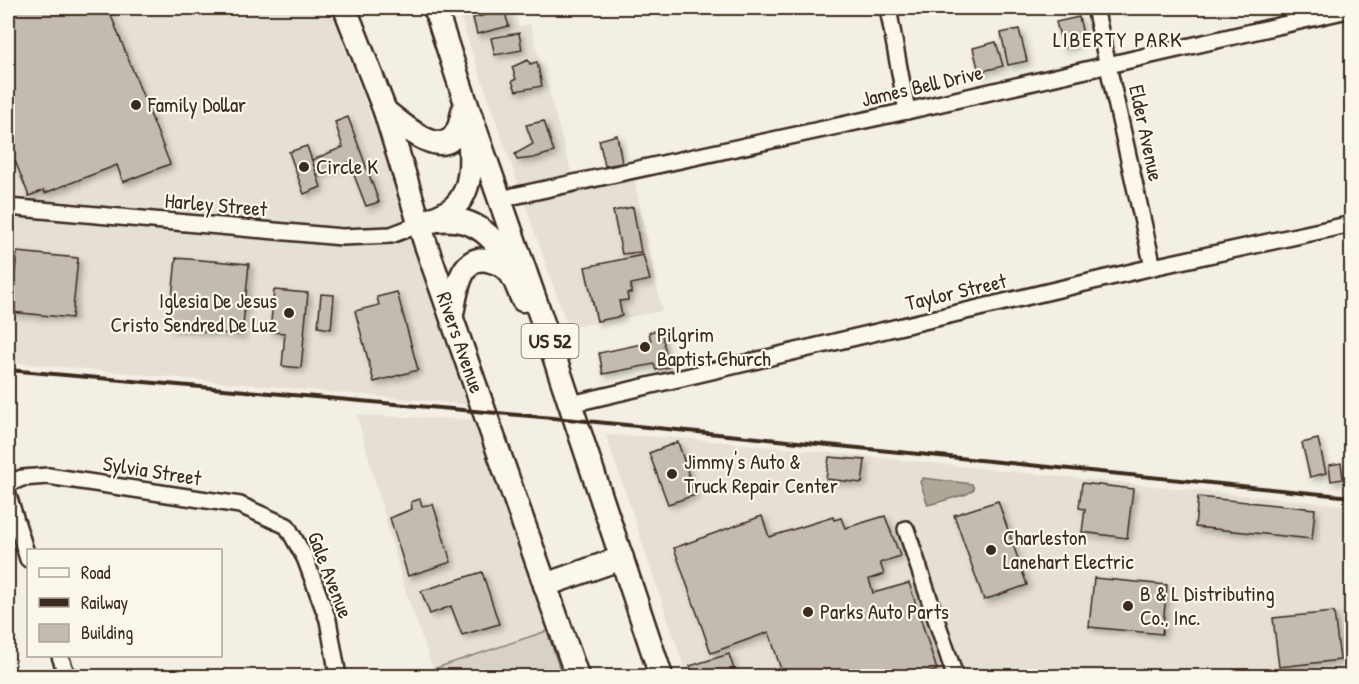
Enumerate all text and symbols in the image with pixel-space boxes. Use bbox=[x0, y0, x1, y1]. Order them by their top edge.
district label: LIBERTY PARK bbox=[1053, 24, 1183, 54]
street label: James Bell Drive bbox=[858, 57, 986, 114]
street label: Elder Avenue bbox=[1122, 82, 1171, 184]
place label: Family Dollar bbox=[147, 90, 246, 119]
marker: Family Dollar bbox=[129, 98, 143, 112]
place label: Circle K bbox=[316, 152, 378, 181]
marker: Circle K bbox=[297, 160, 311, 174]
street label: Harley Street bbox=[164, 186, 269, 223]
street label: Taylor Street bbox=[903, 266, 1010, 317]
place label: Iglesia De Jesus Cristo Sendred De Luz bbox=[111, 286, 277, 339]
street label: Rivers Avenue bbox=[430, 288, 492, 397]
marker: Iglesia De Jesus Cristo Sendred De Luz bbox=[282, 306, 296, 320]
place label: Pilgrim Baptist Church bbox=[657, 320, 771, 373]
road number: US 52 bbox=[522, 324, 578, 358]
marker: Pilgrim Baptist Church bbox=[638, 340, 652, 354]
place label: Jimmy's Auto & Truck Repair Center bbox=[684, 447, 838, 500]
street label: Sylvia Street bbox=[101, 448, 204, 493]
marker: Jimmy's Auto & Truck Repair Center bbox=[665, 467, 679, 481]
place label: Charleston Lanehart Electric bbox=[1003, 523, 1134, 576]
street label: Gale Avenue bbox=[301, 527, 360, 622]
marker: Charleston Lanehart Electric bbox=[984, 543, 998, 557]
legend bbox=[27, 549, 222, 657]
text: Road bbox=[81, 560, 111, 585]
place label: B & L Distributing Co., Inc. bbox=[1140, 579, 1275, 632]
text: Railway bbox=[81, 590, 128, 615]
place label: Parks Auto Parts bbox=[820, 597, 949, 626]
marker: B & L Distributing Co., Inc. bbox=[1121, 599, 1135, 613]
marker: Parks Auto Parts bbox=[801, 605, 815, 619]
text: Building bbox=[81, 620, 133, 645]

